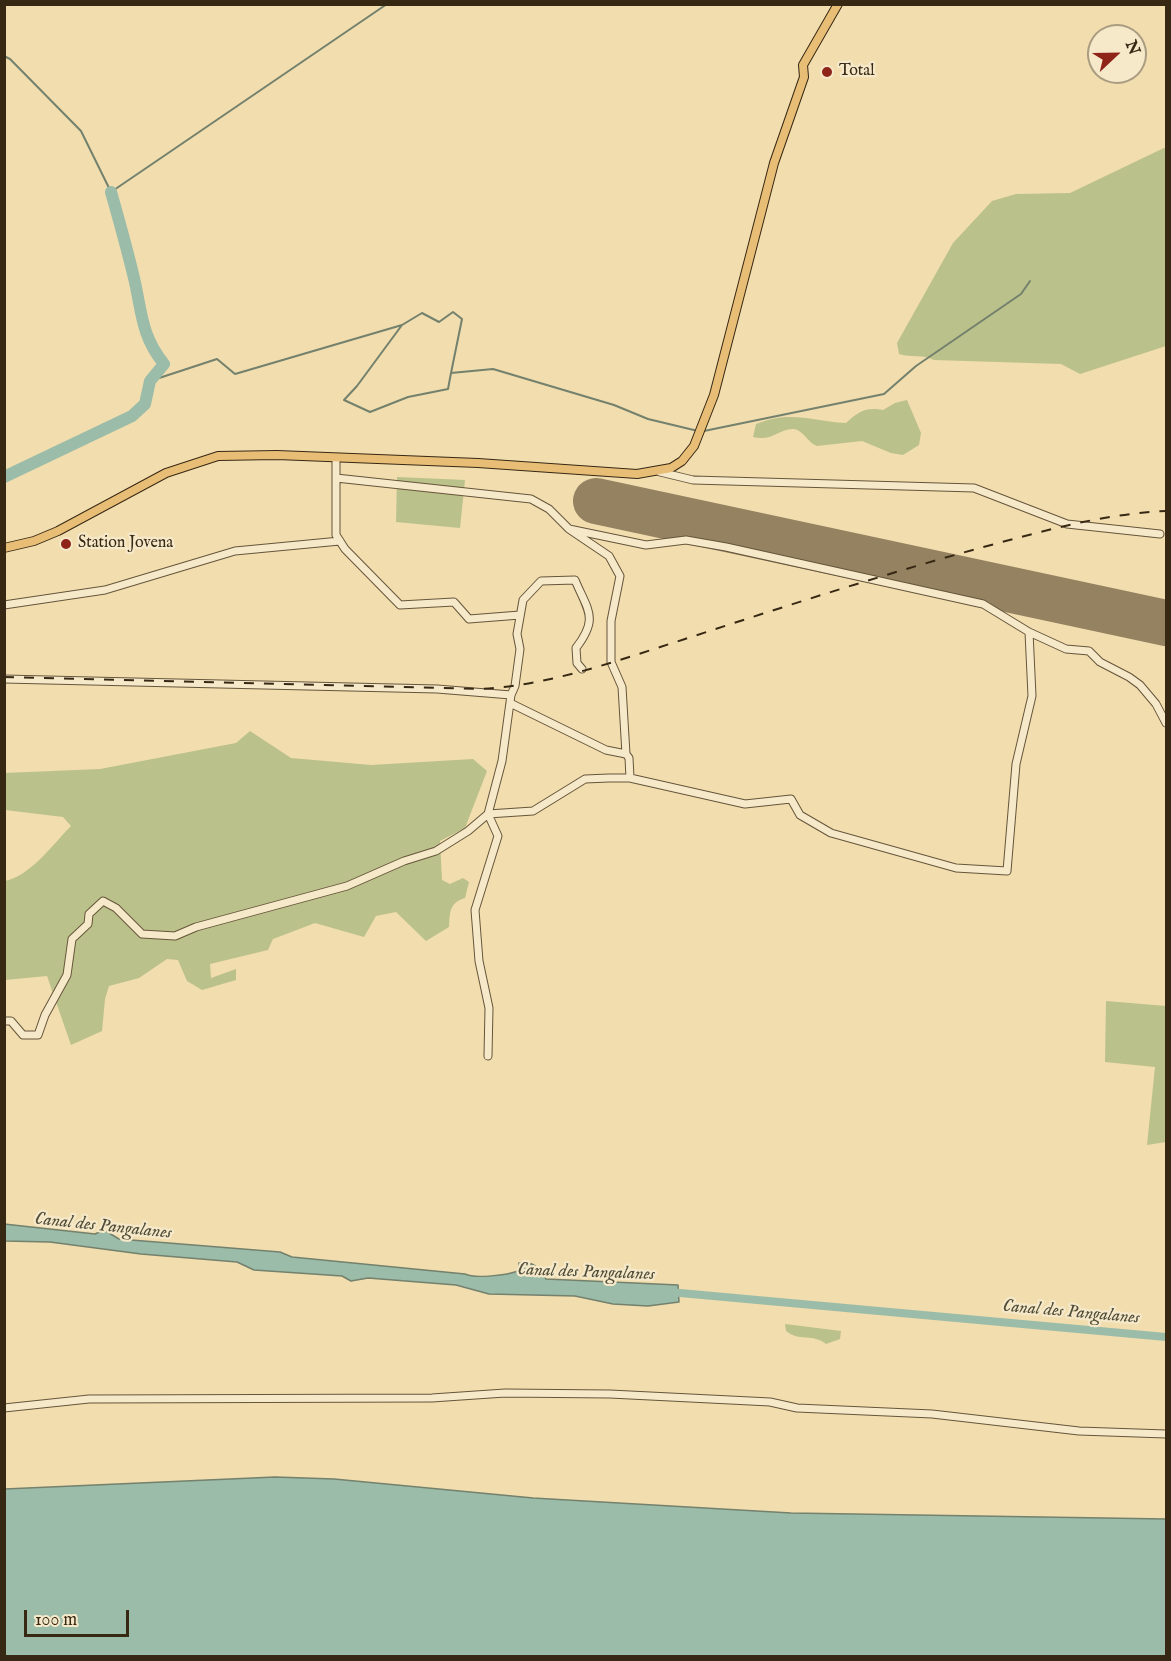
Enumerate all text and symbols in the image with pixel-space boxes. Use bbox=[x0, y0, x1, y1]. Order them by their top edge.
north arrow bbox=[1087, 24, 1147, 84]
text: N bbox=[1120, 38, 1144, 58]
place label: Total bbox=[839, 62, 875, 82]
marker: Total bbox=[820, 65, 834, 79]
place label: Station Jovena bbox=[78, 534, 173, 554]
marker: Station Jovena bbox=[59, 537, 73, 551]
water label: Canal des Pangalanes bbox=[33, 1209, 173, 1245]
water label: Canal des Pangalanes bbox=[517, 1260, 655, 1286]
water label: Canal des Pangalanes bbox=[1002, 1296, 1140, 1330]
scale bar bbox=[27, 1598, 132, 1636]
text: 100 m bbox=[35, 1609, 77, 1632]

